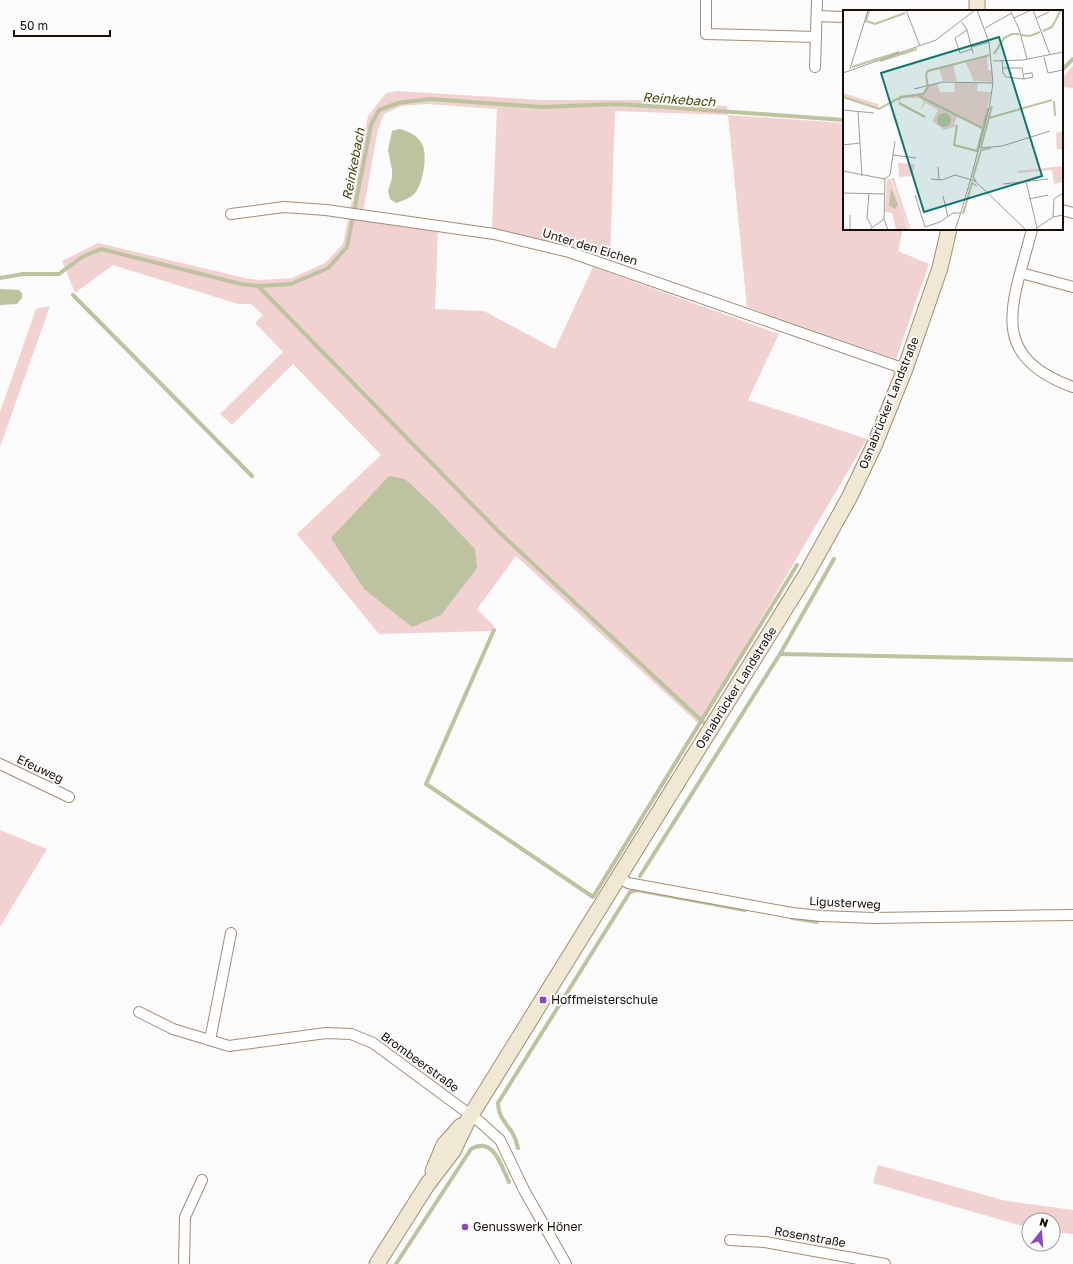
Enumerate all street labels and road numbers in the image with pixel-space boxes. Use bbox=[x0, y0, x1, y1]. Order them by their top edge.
street label: Unter den Eichen bbox=[541, 225, 640, 268]
street label: Osnabrücker Landstraße bbox=[855, 334, 922, 471]
street label: Osnabrücker Landstraße bbox=[692, 624, 779, 752]
street label: Efeuweg bbox=[14, 751, 66, 786]
street label: Ligusterweg bbox=[809, 893, 881, 912]
street label: Brombeerstraße bbox=[378, 1028, 462, 1095]
street label: Rosenstraße bbox=[773, 1223, 847, 1250]

